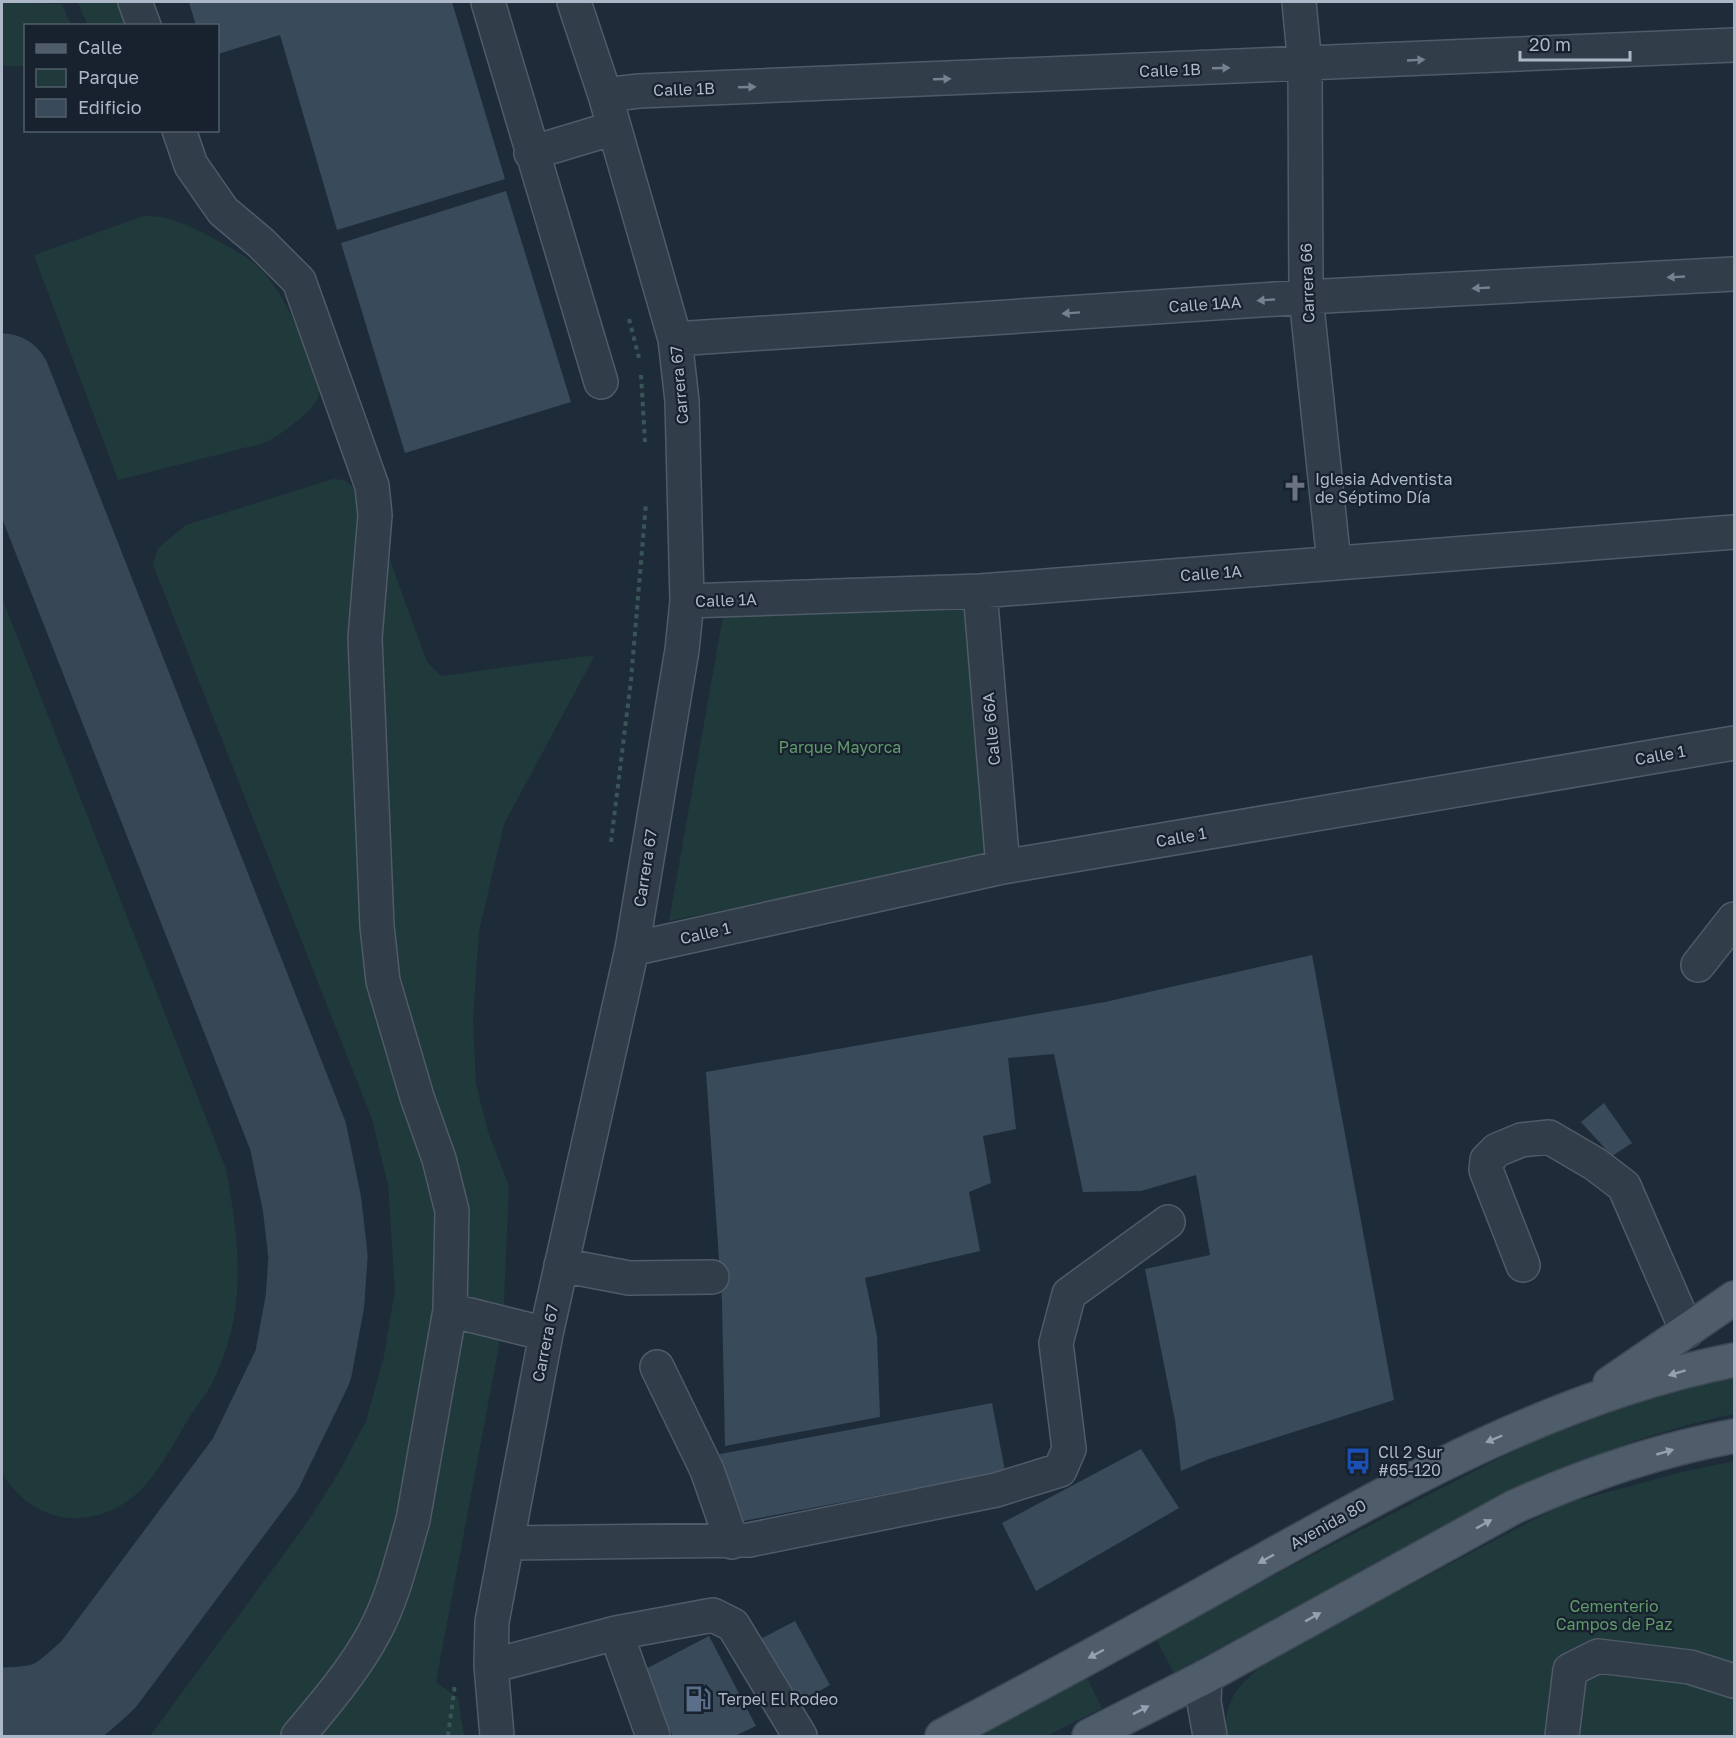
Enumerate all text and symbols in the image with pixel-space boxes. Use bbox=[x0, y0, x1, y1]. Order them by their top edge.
legend bbox=[24, 24, 219, 132]
scale bar bbox=[1520, 24, 1630, 62]
text: 20 m bbox=[1529, 33, 1571, 55]
text: Calle bbox=[78, 36, 122, 58]
one-way arrow bbox=[1406, 55, 1425, 64]
street label: Calle 1B bbox=[1139, 59, 1201, 81]
one-way arrow bbox=[1211, 64, 1230, 73]
text: Parque bbox=[78, 66, 139, 88]
one-way arrow bbox=[932, 75, 951, 84]
street label: Calle 1B bbox=[653, 78, 715, 100]
one-way arrow bbox=[738, 82, 757, 91]
text: Edificio bbox=[78, 96, 142, 118]
street label: Carrera 66 bbox=[1296, 243, 1318, 323]
one-way arrow bbox=[1667, 272, 1686, 281]
one-way arrow bbox=[1472, 283, 1491, 292]
street label: Calle 1AA bbox=[1168, 291, 1242, 317]
one-way arrow bbox=[1256, 295, 1275, 305]
one-way arrow bbox=[1062, 308, 1081, 318]
street label: Carrera 67 bbox=[666, 345, 692, 425]
place label: Iglesia Adventista de Séptimo Día bbox=[1315, 469, 1453, 507]
church icon: Iglesia Adventista de Séptimo Día bbox=[1280, 473, 1310, 503]
street label: Calle 1A bbox=[1179, 561, 1243, 585]
street label: Calle 1A bbox=[695, 589, 757, 611]
street label: Calle 66A bbox=[978, 691, 1004, 766]
park label: Parque Mayorca bbox=[779, 737, 901, 757]
street label: Calle 1 bbox=[1633, 741, 1687, 769]
street label: Calle 1 bbox=[1154, 823, 1208, 851]
street label: Carrera 67 bbox=[629, 828, 661, 908]
street label: Calle 1 bbox=[678, 917, 732, 948]
street label: Carrera 67 bbox=[528, 1302, 562, 1384]
one-way arrow bbox=[1668, 1369, 1686, 1378]
one-way arrow bbox=[1485, 1434, 1503, 1444]
place label: Cll 2 Sur #65-120 bbox=[1378, 1442, 1443, 1480]
bus stop icon: Cll 2 Sur #65-120 bbox=[1343, 1446, 1373, 1476]
one-way arrow bbox=[1656, 1447, 1674, 1456]
street label: Avenida 80 bbox=[1286, 1495, 1370, 1553]
one-way arrow bbox=[1476, 1519, 1493, 1529]
one-way arrow bbox=[1257, 1554, 1274, 1564]
park label: Cementerio Campos de Paz bbox=[1556, 1596, 1672, 1634]
one-way arrow bbox=[1305, 1612, 1322, 1622]
one-way arrow bbox=[1087, 1649, 1104, 1659]
fuel station icon: Terpel El Rodeo bbox=[683, 1684, 713, 1714]
place label: Terpel El Rodeo bbox=[718, 1689, 838, 1709]
one-way arrow bbox=[1133, 1705, 1150, 1714]

